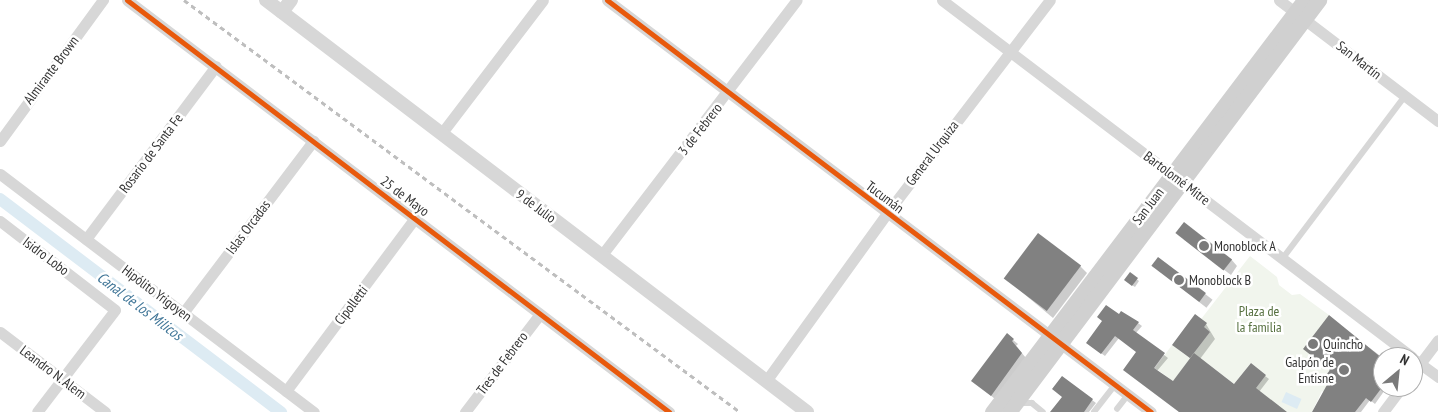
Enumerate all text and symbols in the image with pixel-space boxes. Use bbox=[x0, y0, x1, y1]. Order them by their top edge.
street label: Almirante Brown bbox=[20, 33, 82, 107]
street label: San Martín bbox=[1333, 37, 1385, 83]
street label: 3 de Febrero bbox=[675, 100, 725, 158]
street label: Rosario de Santa Fe bbox=[116, 110, 186, 196]
street label: General Urquiza bbox=[902, 117, 962, 189]
street label: Bartolomé Mitre bbox=[1140, 148, 1214, 208]
street label: 25 de Mayo bbox=[377, 172, 433, 220]
street label: Tucumán bbox=[863, 177, 907, 217]
street label: San Juan bbox=[1129, 184, 1167, 228]
street label: 9 de Julio bbox=[513, 185, 559, 227]
street label: Islas Orcadas bbox=[222, 197, 274, 257]
street label: Isidro Lobo bbox=[20, 233, 72, 279]
place label: Monoblock A bbox=[1214, 238, 1277, 254]
marker: Monoblock A bbox=[1198, 240, 1210, 252]
street label: Hipólito Yrigoyen bbox=[119, 261, 195, 325]
water label: Canal de los Milicos bbox=[94, 268, 186, 344]
place label: Monoblock B bbox=[1189, 272, 1252, 288]
marker: Monoblock B bbox=[1173, 274, 1185, 286]
street label: Cipolletti bbox=[331, 282, 371, 328]
park label: Plaza de la familia bbox=[1236, 303, 1282, 336]
street label: Tres de Febrero bbox=[473, 328, 531, 398]
place label: Quincho bbox=[1323, 336, 1363, 352]
marker: Quincho bbox=[1307, 338, 1319, 350]
street label: Leandro N. Alem bbox=[16, 341, 90, 403]
north arrow bbox=[1373, 347, 1423, 397]
text: N bbox=[1397, 350, 1412, 369]
place label: Galpón de Entisne bbox=[1285, 354, 1334, 387]
marker: Galpón de Entisne bbox=[1338, 364, 1350, 376]

